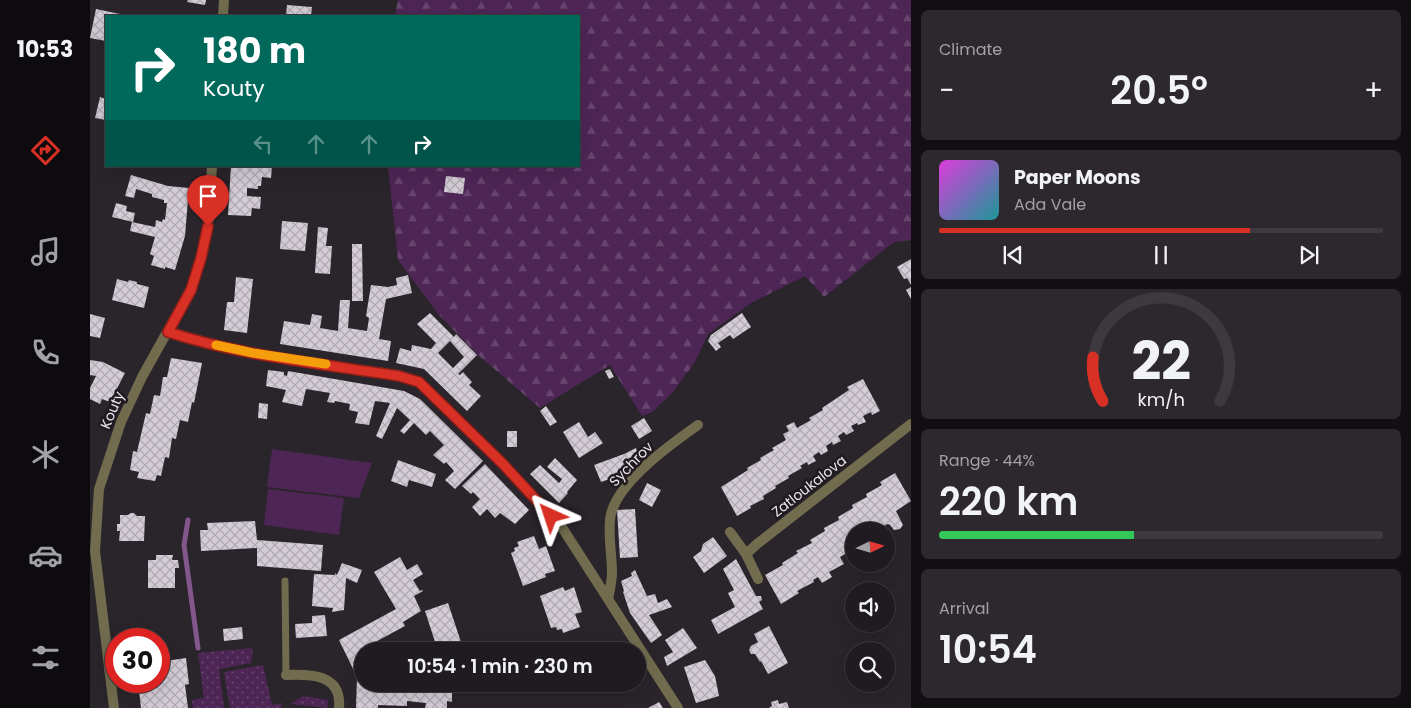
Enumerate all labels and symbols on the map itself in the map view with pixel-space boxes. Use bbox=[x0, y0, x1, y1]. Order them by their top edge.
pin bbox=[187, 175, 229, 226]
street label: Kouty bbox=[95, 388, 129, 432]
street label: Sychrov bbox=[604, 437, 658, 491]
street label: Zatloukalova bbox=[767, 450, 851, 522]
position arrow bbox=[524, 489, 576, 541]
north arrow bbox=[845, 522, 895, 572]
speed limit sign: 30 bbox=[105, 628, 170, 693]

